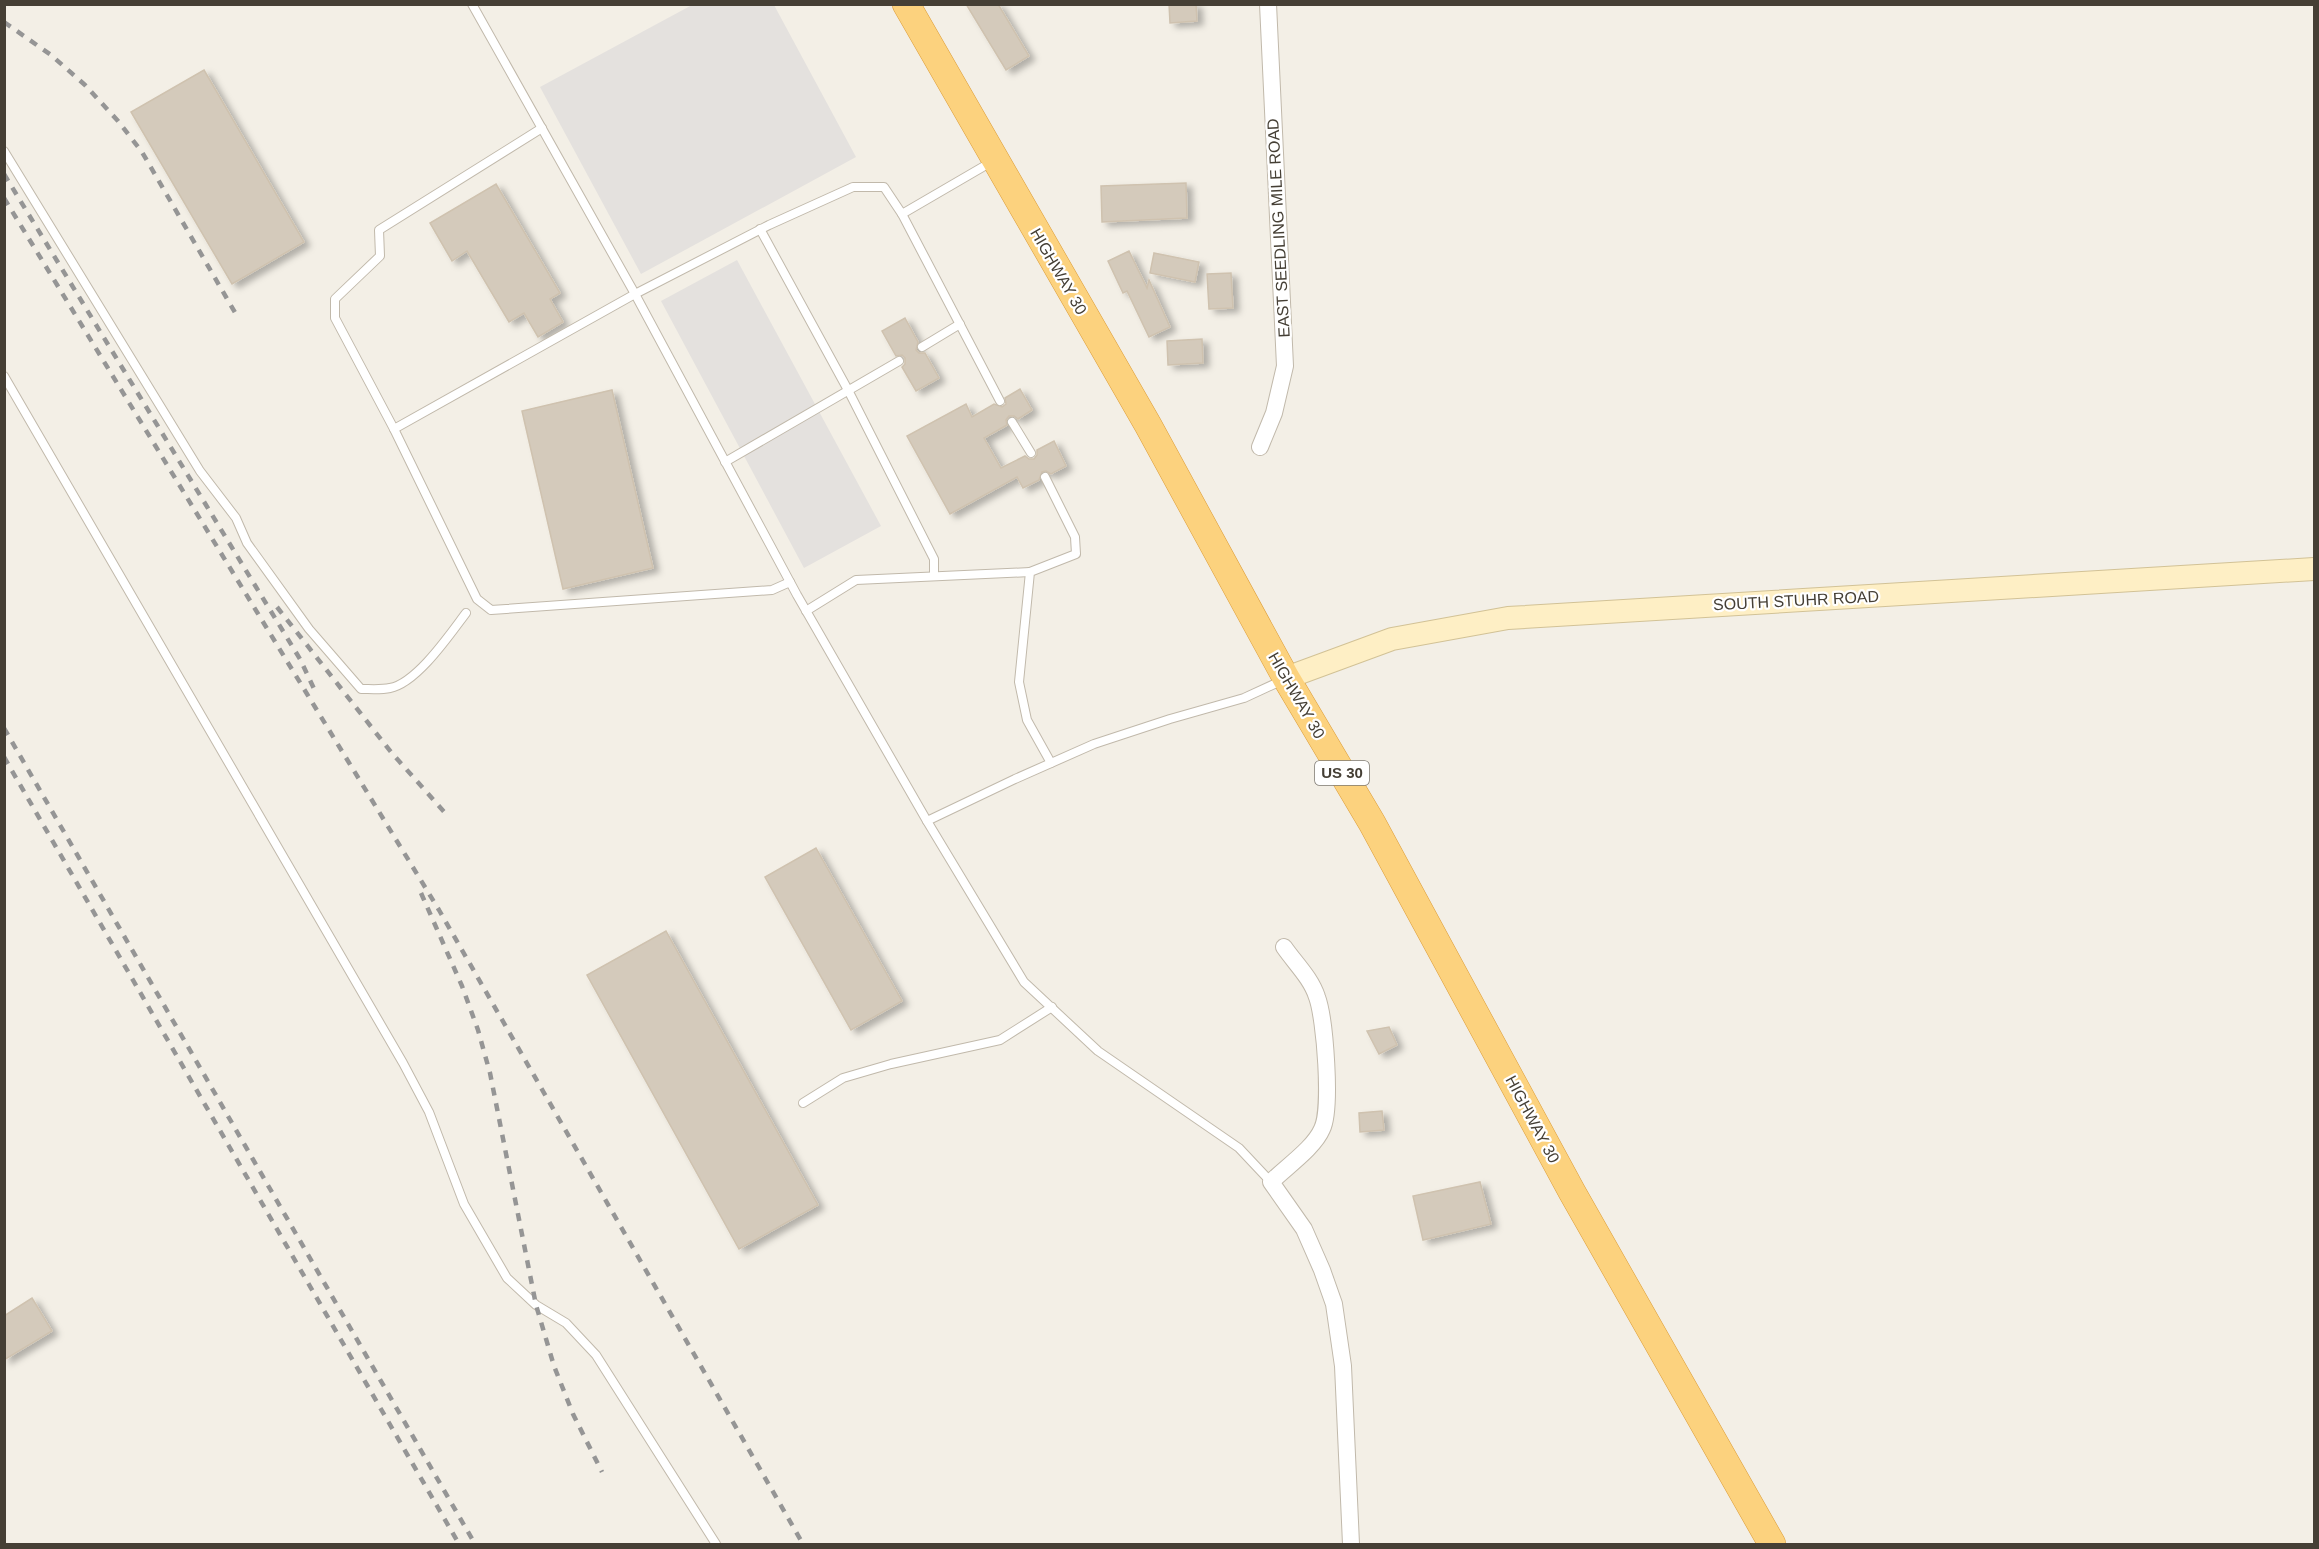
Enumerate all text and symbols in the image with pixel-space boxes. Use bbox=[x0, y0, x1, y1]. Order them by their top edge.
street label: EAST SEEDLING MILE ROAD bbox=[1264, 118, 1293, 338]
street label: HIGHWAY 30 bbox=[1027, 225, 1090, 317]
street label: SOUTH STUHR ROAD bbox=[1713, 588, 1879, 613]
street label: HIGHWAY 30 bbox=[1265, 649, 1328, 741]
road number: US 30 bbox=[1315, 761, 1369, 785]
street label: HIGHWAY 30 bbox=[1502, 1073, 1563, 1166]

